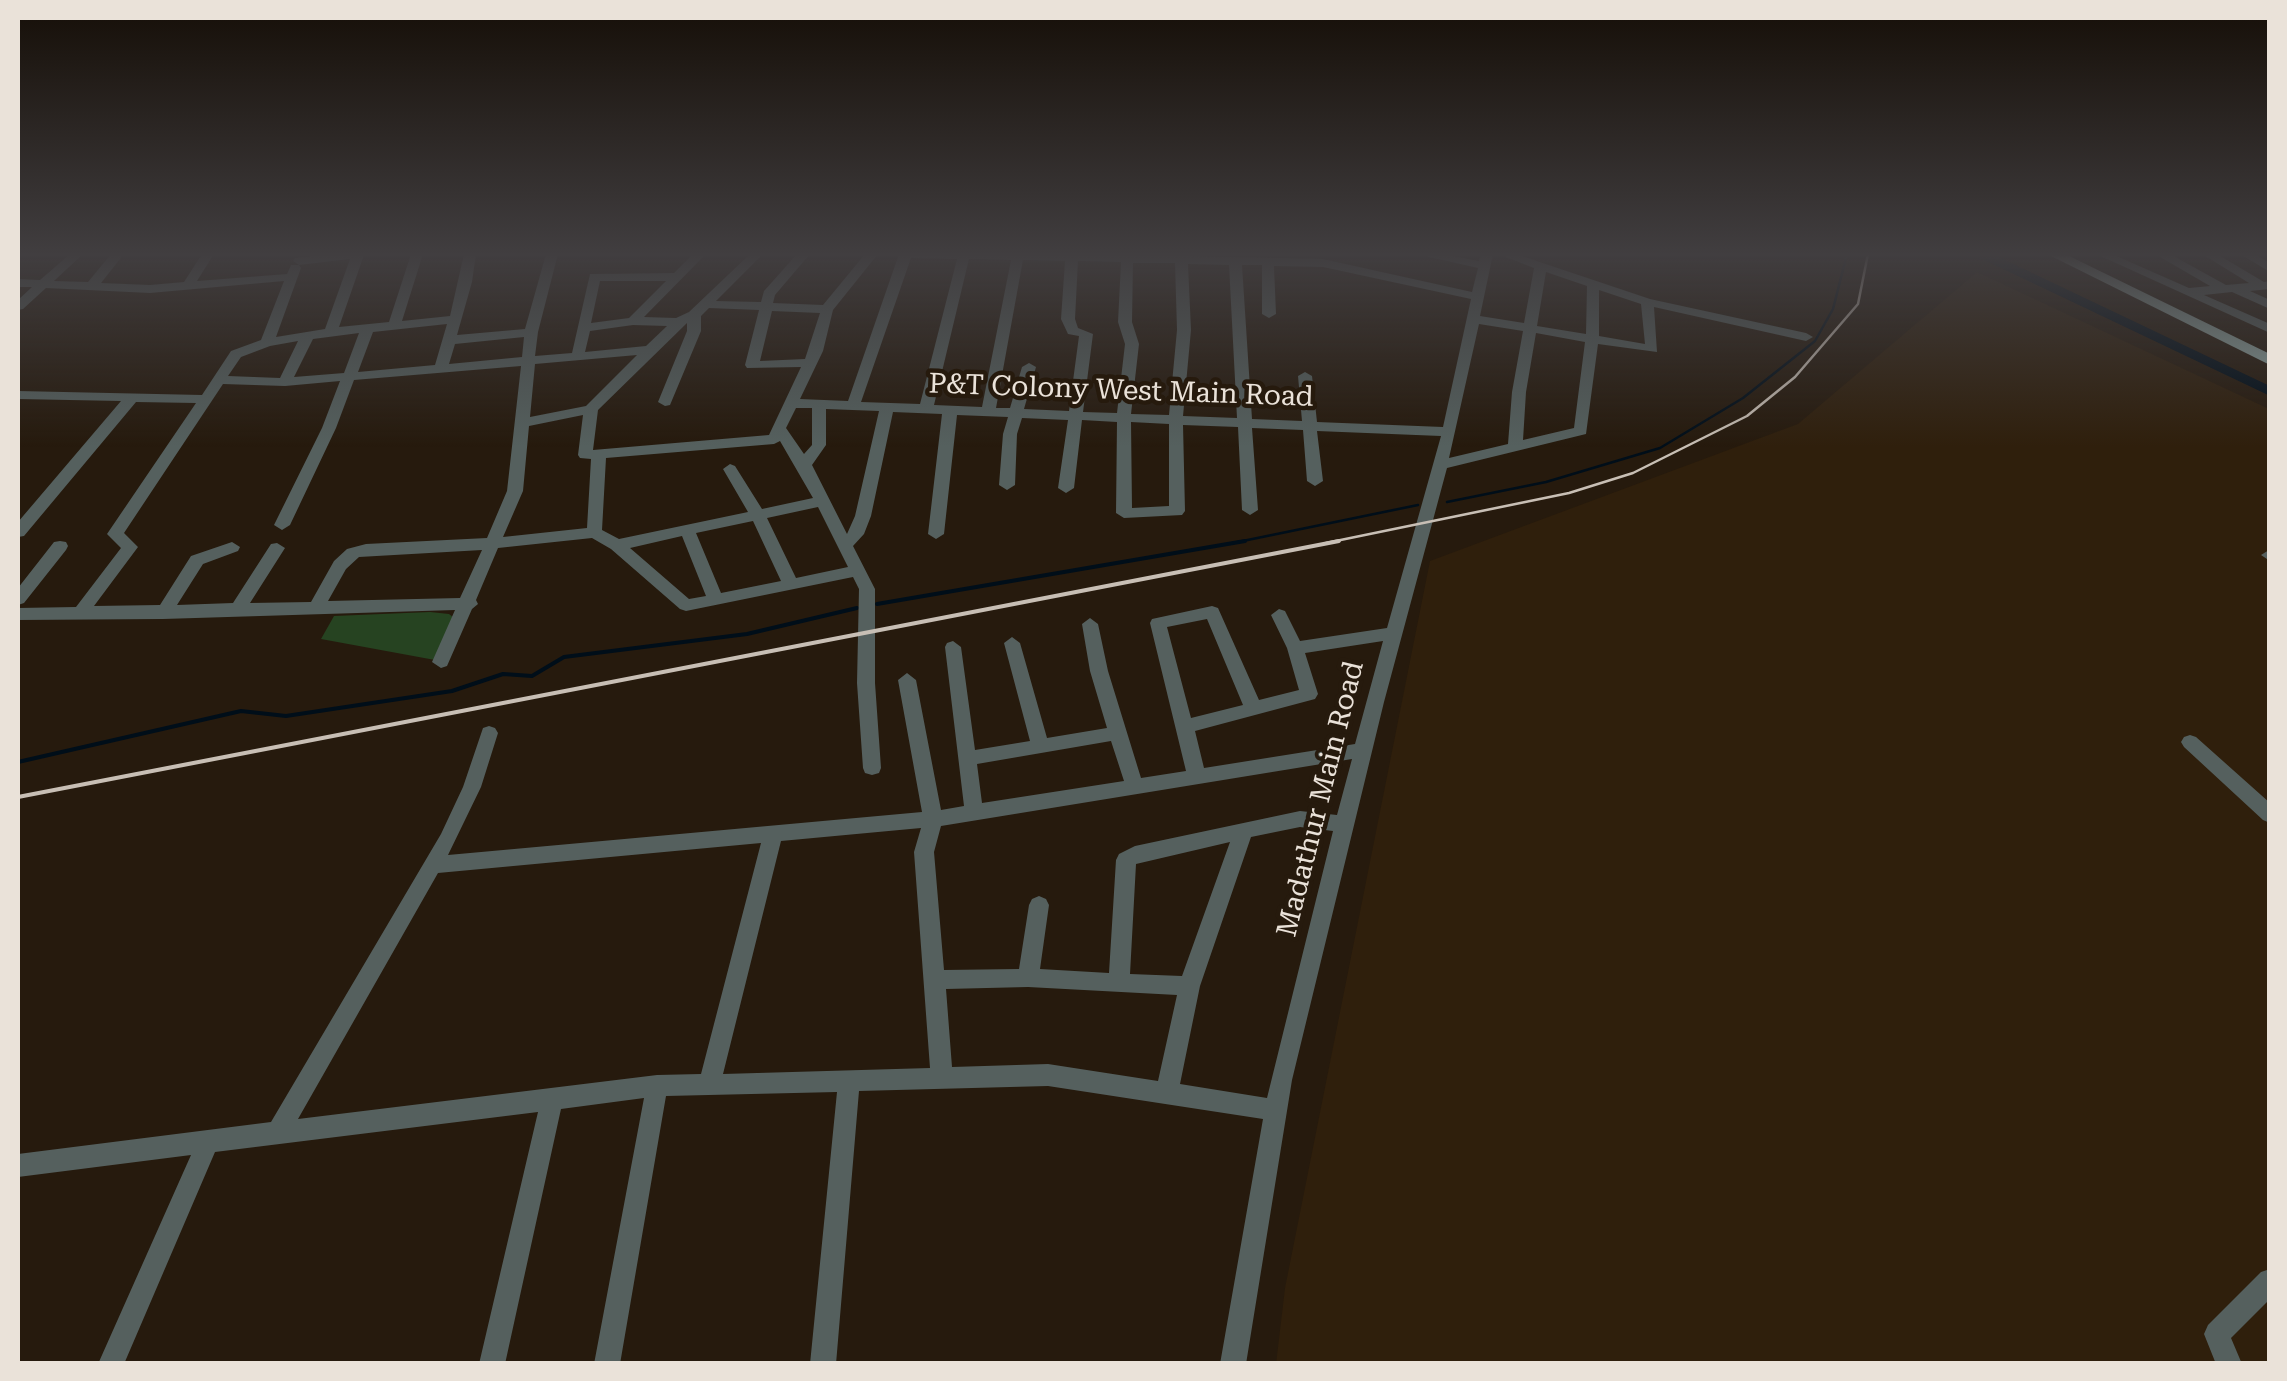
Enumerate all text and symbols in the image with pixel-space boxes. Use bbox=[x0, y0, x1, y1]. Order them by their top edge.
street label: P&T Colony West Main Road bbox=[928, 367, 1314, 415]
street label: Madathur Main Road bbox=[1270, 658, 1372, 940]

